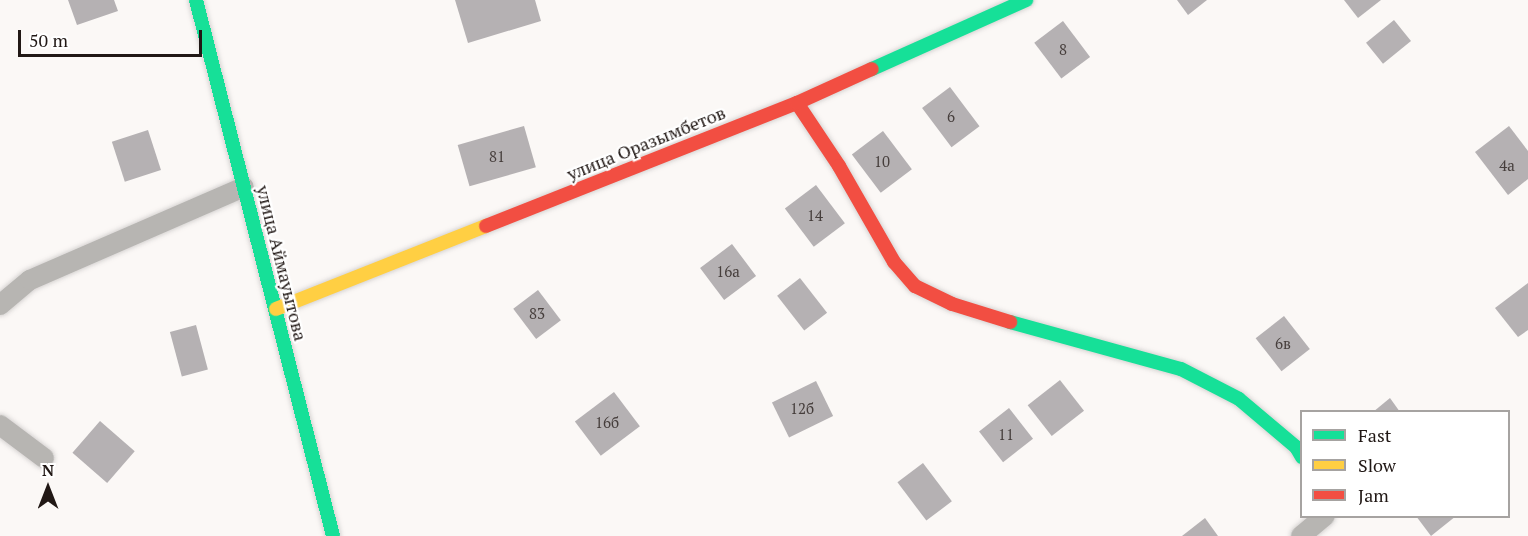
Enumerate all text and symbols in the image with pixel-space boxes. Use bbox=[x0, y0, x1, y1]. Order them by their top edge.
scale bar bbox=[21, 18, 206, 56]
text: 50 m bbox=[29, 28, 68, 52]
house number: 8 bbox=[1059, 41, 1067, 59]
street label: улица Оразымбетов bbox=[564, 101, 728, 185]
house number: 6 bbox=[947, 108, 955, 126]
house number: 81 bbox=[489, 148, 505, 166]
house number: 10 bbox=[874, 153, 890, 171]
house number: 4а bbox=[1499, 157, 1515, 175]
street label: улица Аймауытова bbox=[252, 183, 312, 343]
house number: 14 bbox=[807, 207, 823, 225]
house number: 16а bbox=[716, 263, 740, 281]
house number: 83 bbox=[529, 305, 545, 323]
house number: 6в bbox=[1275, 335, 1291, 353]
house number: 12б bbox=[790, 400, 814, 418]
legend bbox=[1300, 410, 1510, 518]
house number: 16б bbox=[595, 414, 619, 432]
text: Fast bbox=[1358, 423, 1391, 447]
house number: 11 bbox=[998, 426, 1014, 444]
text: Slow bbox=[1358, 453, 1396, 477]
north arrow bbox=[18, 458, 78, 518]
text: N bbox=[42, 459, 54, 481]
text: Jam bbox=[1358, 483, 1389, 507]

